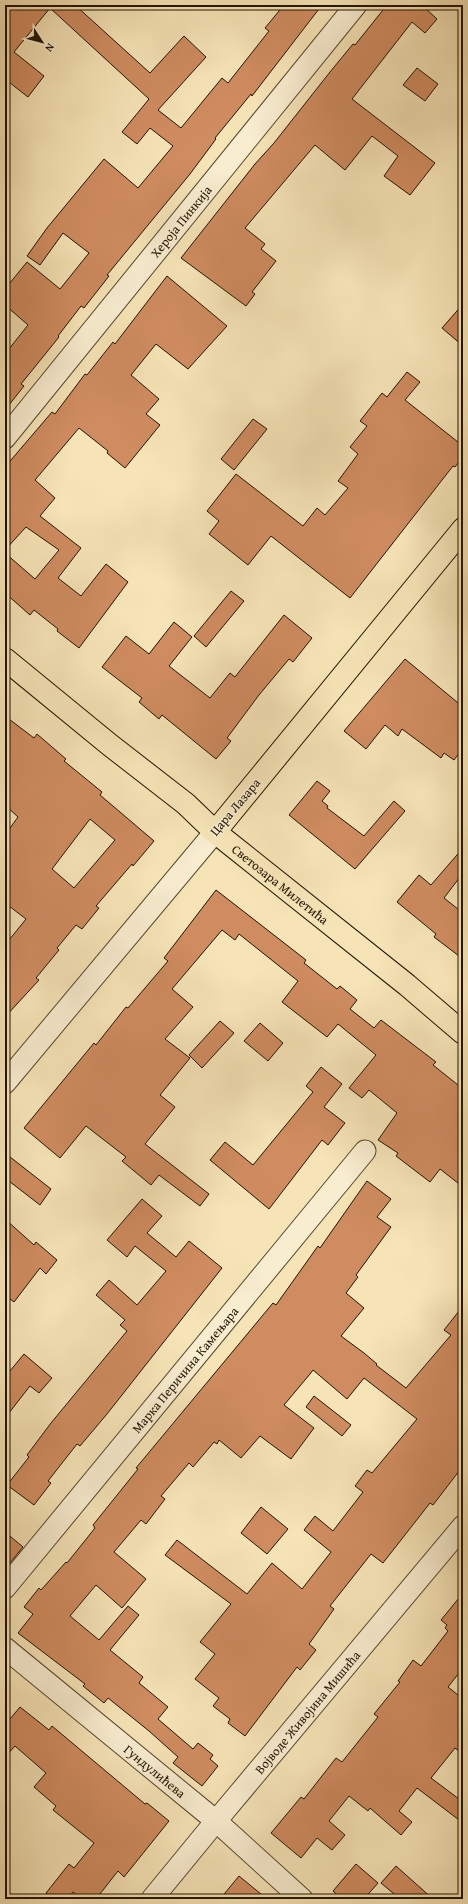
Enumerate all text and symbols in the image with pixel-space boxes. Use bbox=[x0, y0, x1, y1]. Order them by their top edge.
north arrow bbox=[22, 22, 62, 62]
text: N bbox=[41, 40, 59, 56]
street label: Хероја Пинкија bbox=[145, 180, 216, 262]
street label: Цара Лазара bbox=[205, 773, 265, 840]
street label: Светозара Милетића bbox=[228, 840, 334, 929]
street label: Марка Перичина Камењара bbox=[127, 1302, 243, 1437]
street label: Војводе Живојина Мишића bbox=[250, 1646, 365, 1778]
street label: Гундулићева bbox=[120, 1740, 191, 1803]

